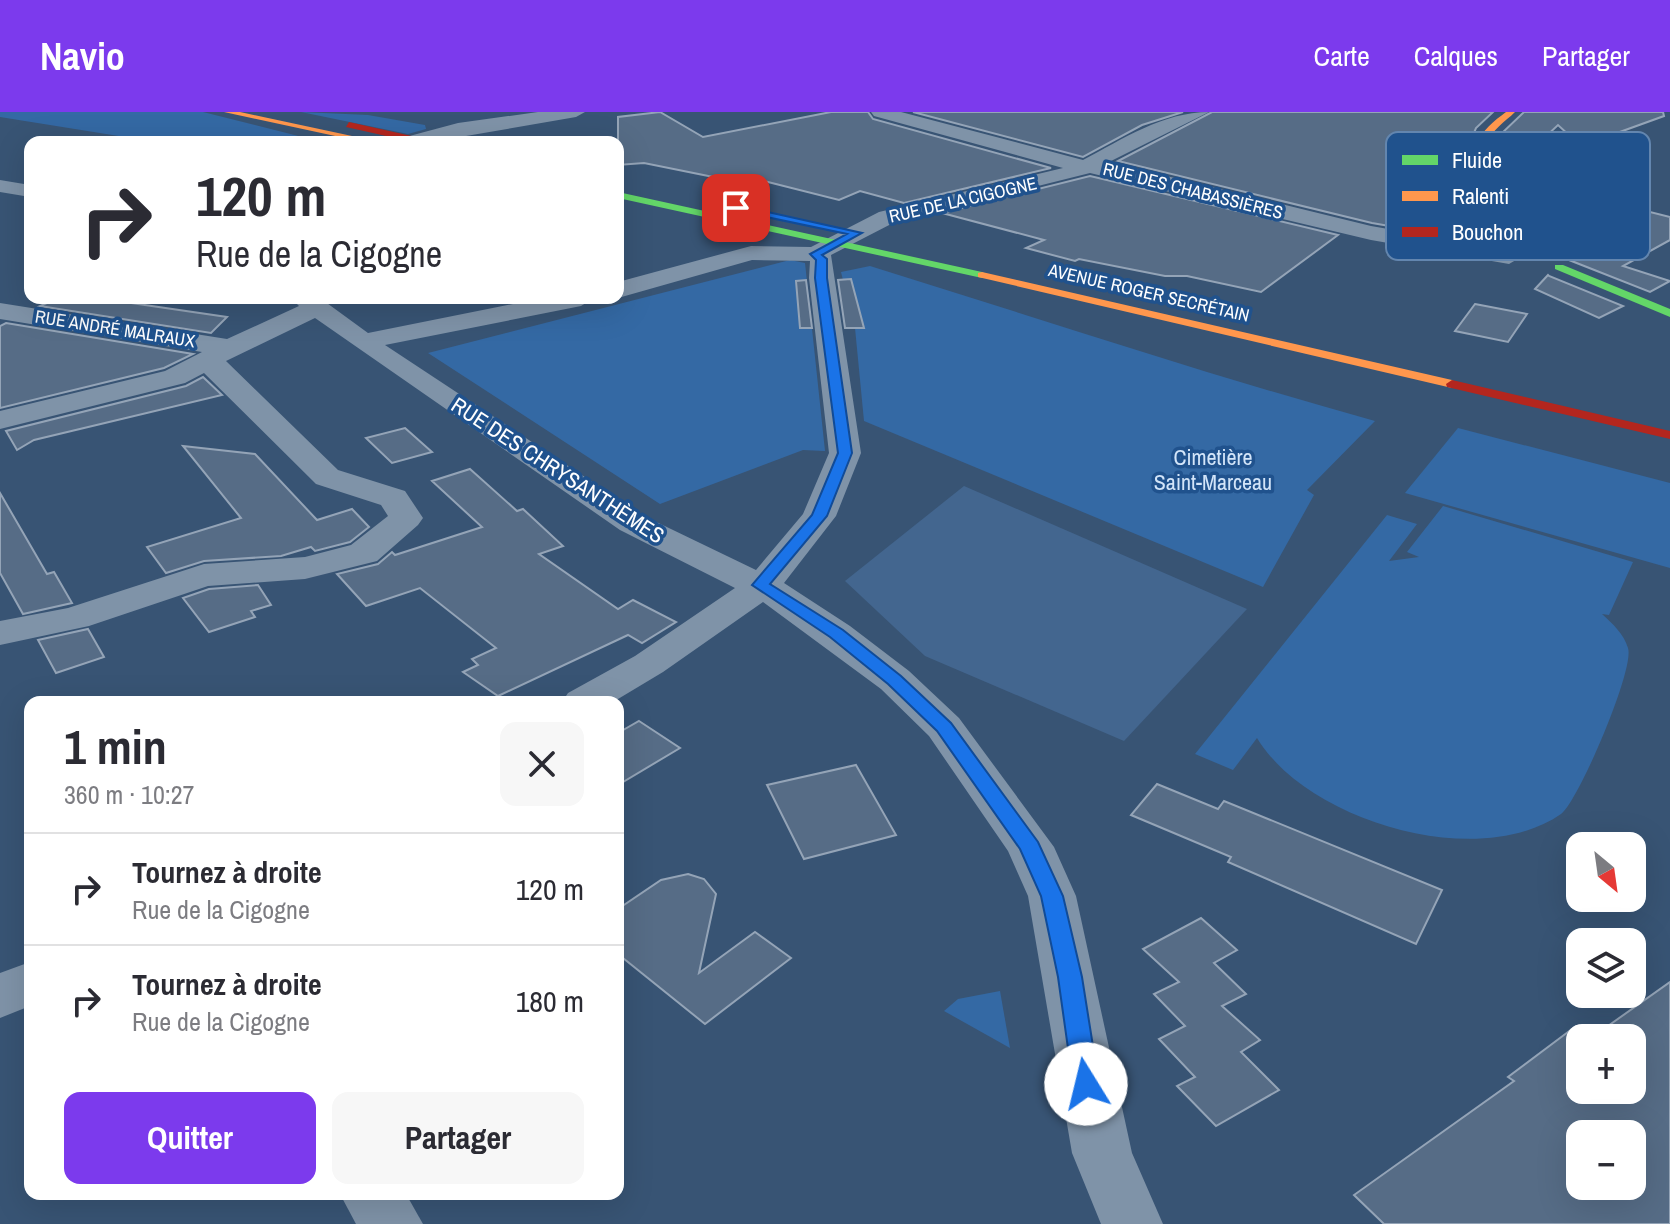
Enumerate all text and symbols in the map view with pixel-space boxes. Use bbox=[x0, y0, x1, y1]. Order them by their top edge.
text: Navio bbox=[40, 31, 125, 82]
text: Carte bbox=[1314, 37, 1370, 75]
text: Calques bbox=[1414, 37, 1498, 75]
text: Partager bbox=[1542, 37, 1630, 75]
legend bbox=[1386, 132, 1650, 260]
text: Fluide bbox=[1452, 145, 1502, 175]
street label: RUE DES CHABASSIÈRES bbox=[1101, 156, 1286, 225]
text: 120 m bbox=[196, 158, 326, 233]
icon: right bbox=[64, 168, 168, 272]
street label: RUE DE LA CIGOGNE bbox=[887, 170, 1039, 229]
pin bbox=[702, 174, 770, 242]
text: Ralenti bbox=[1452, 181, 1509, 211]
icon: arrive bbox=[714, 186, 758, 230]
text: Bouchon bbox=[1452, 217, 1523, 247]
text: Rue de la Cigogne bbox=[196, 230, 442, 278]
street label: AVENUE ROGER SECRÉTAIN bbox=[1045, 257, 1252, 328]
street label: RUE ANDRÉ MALRAUX bbox=[33, 304, 197, 354]
street label: RUE DES CHRYSANTHÈMES bbox=[446, 390, 670, 550]
park label: Cimetière Saint-Marceau bbox=[1154, 442, 1272, 497]
text: 1 min bbox=[64, 714, 167, 779]
button: close bbox=[500, 722, 584, 806]
text: 360 m · 10:27 bbox=[64, 777, 194, 812]
north arrow bbox=[1566, 832, 1646, 912]
map controls bbox=[1566, 832, 1646, 1200]
text: Tournez à droite bbox=[132, 852, 322, 892]
icon: right bbox=[64, 867, 108, 911]
text: 120 m bbox=[516, 869, 584, 909]
text: Rue de la Cigogne bbox=[132, 892, 310, 927]
button: layers bbox=[1566, 928, 1646, 1008]
text: Tournez à droite bbox=[132, 964, 322, 1004]
icon: right bbox=[64, 979, 108, 1023]
text: 180 m bbox=[516, 981, 584, 1021]
text: Rue de la Cigogne bbox=[132, 1004, 310, 1039]
button: + bbox=[1566, 1024, 1646, 1104]
position arrow bbox=[1044, 1042, 1128, 1126]
button: Quitter bbox=[64, 1092, 316, 1184]
button: Partager bbox=[332, 1092, 584, 1184]
button: − bbox=[1566, 1120, 1646, 1200]

